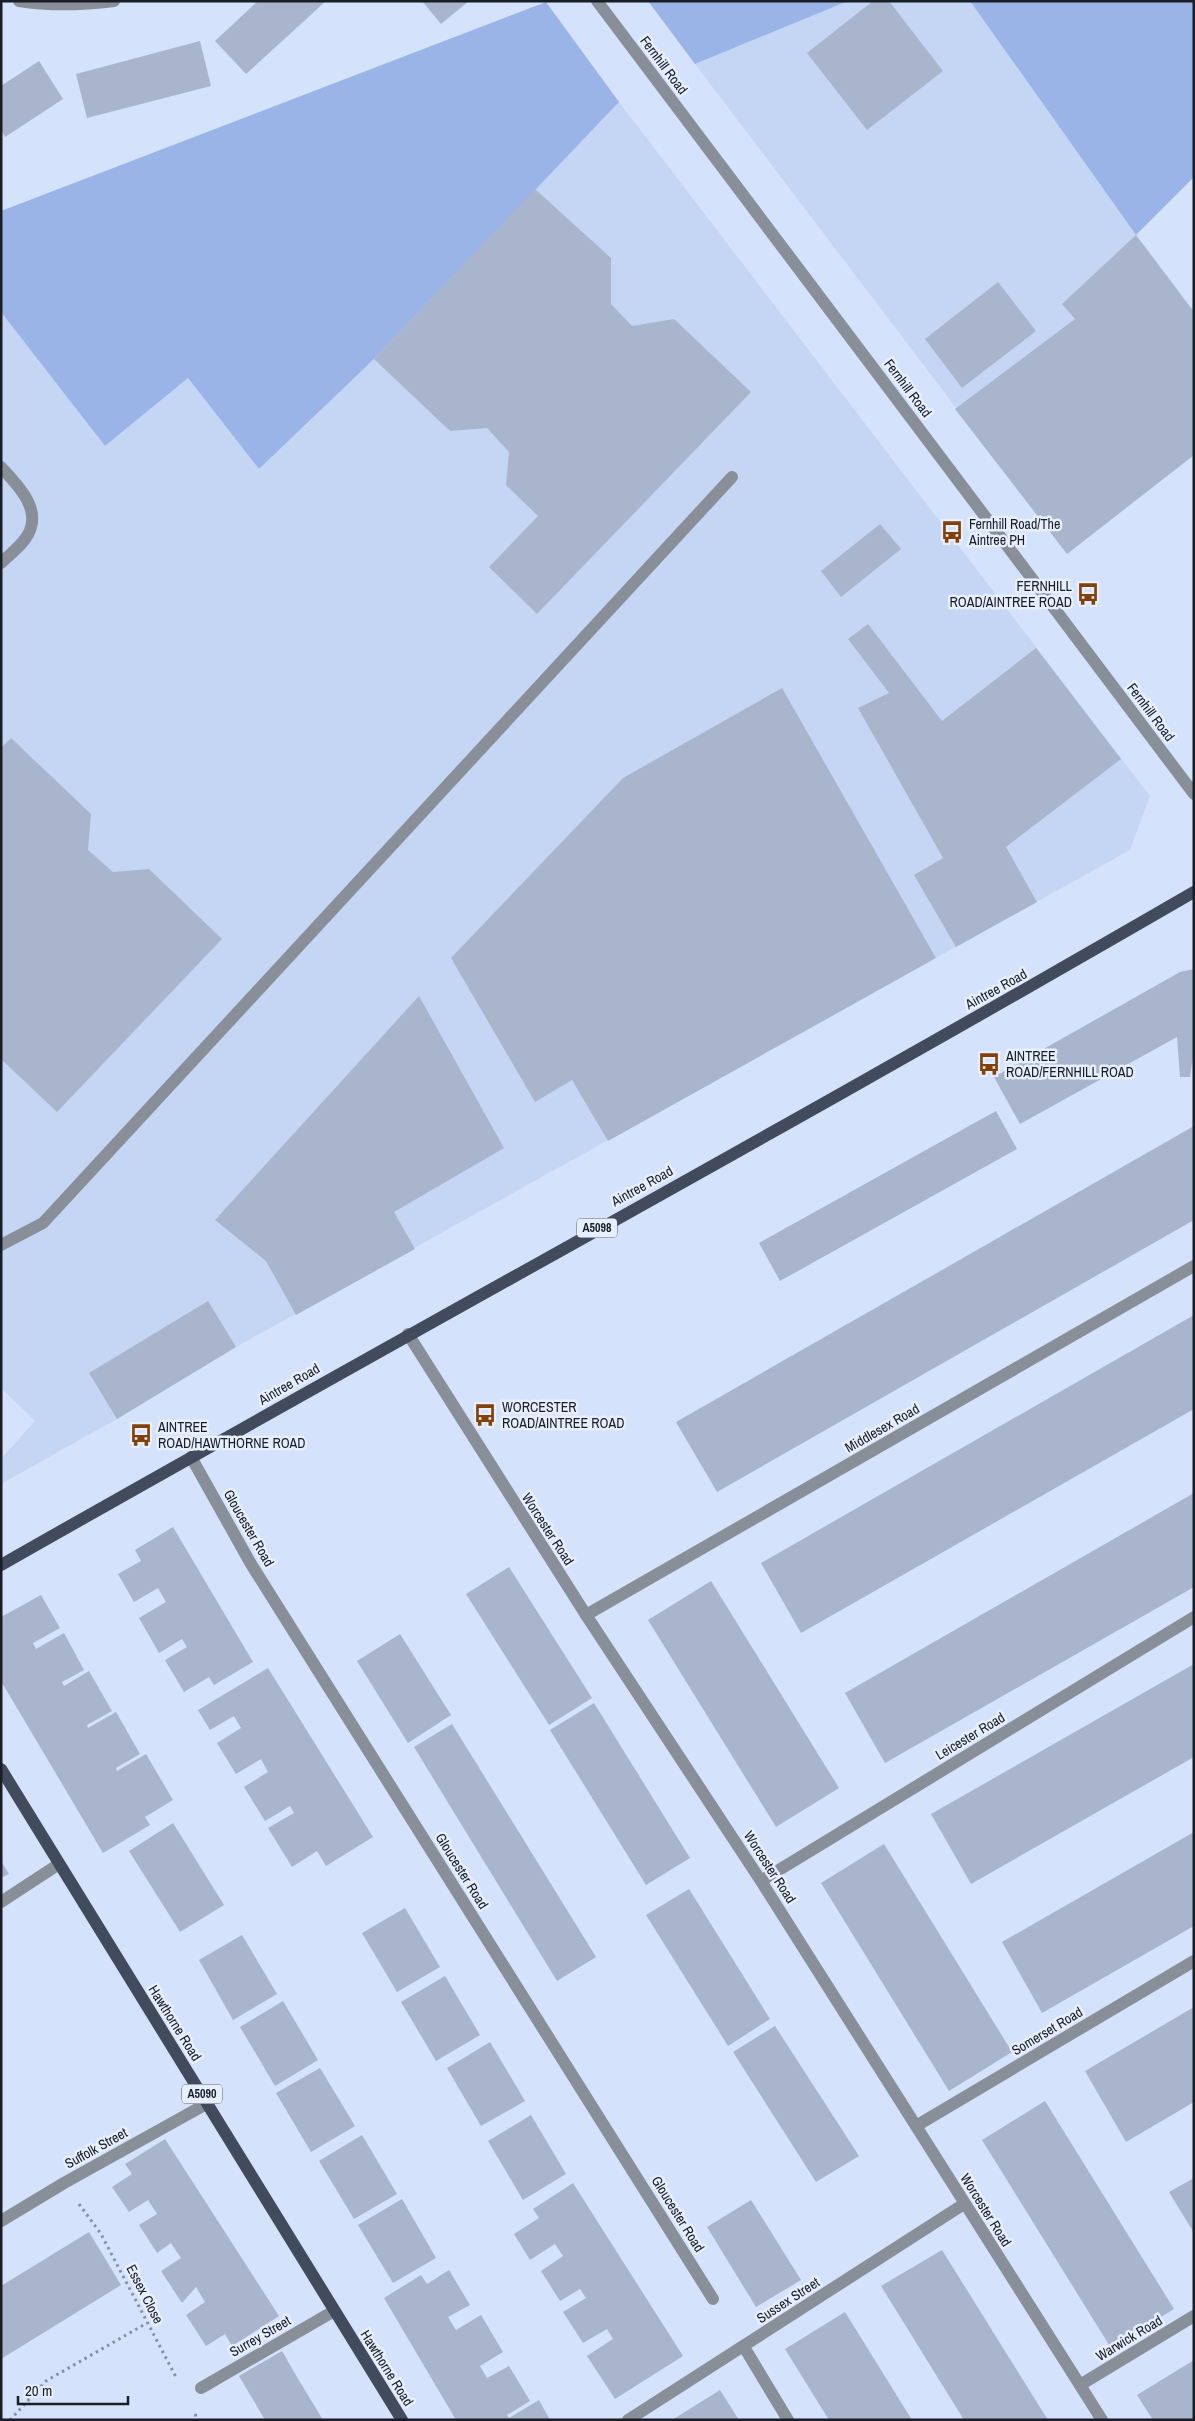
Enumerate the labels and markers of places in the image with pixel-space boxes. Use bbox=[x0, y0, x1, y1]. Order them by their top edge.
place label: Fernhill Road/The Aintree PH bbox=[968, 515, 1060, 549]
bus stop icon: Fernhill Road/The Aintree PH bbox=[939, 519, 965, 545]
place label: FERNHILL ROAD/AINTREE ROAD bbox=[950, 577, 1073, 611]
bus stop icon: FERNHILL ROAD/AINTREE ROAD bbox=[1075, 581, 1101, 607]
place label: AINTREE ROAD/FERNHILL ROAD bbox=[1005, 1047, 1134, 1081]
bus stop icon: AINTREE ROAD/FERNHILL ROAD bbox=[976, 1051, 1002, 1077]
place label: WORCESTER ROAD/AINTREE ROAD bbox=[502, 1398, 624, 1432]
bus stop icon: WORCESTER ROAD/AINTREE ROAD bbox=[472, 1402, 498, 1428]
place label: AINTREE ROAD/HAWTHORNE ROAD bbox=[157, 1418, 306, 1452]
bus stop icon: AINTREE ROAD/HAWTHORNE ROAD bbox=[128, 1422, 154, 1448]

